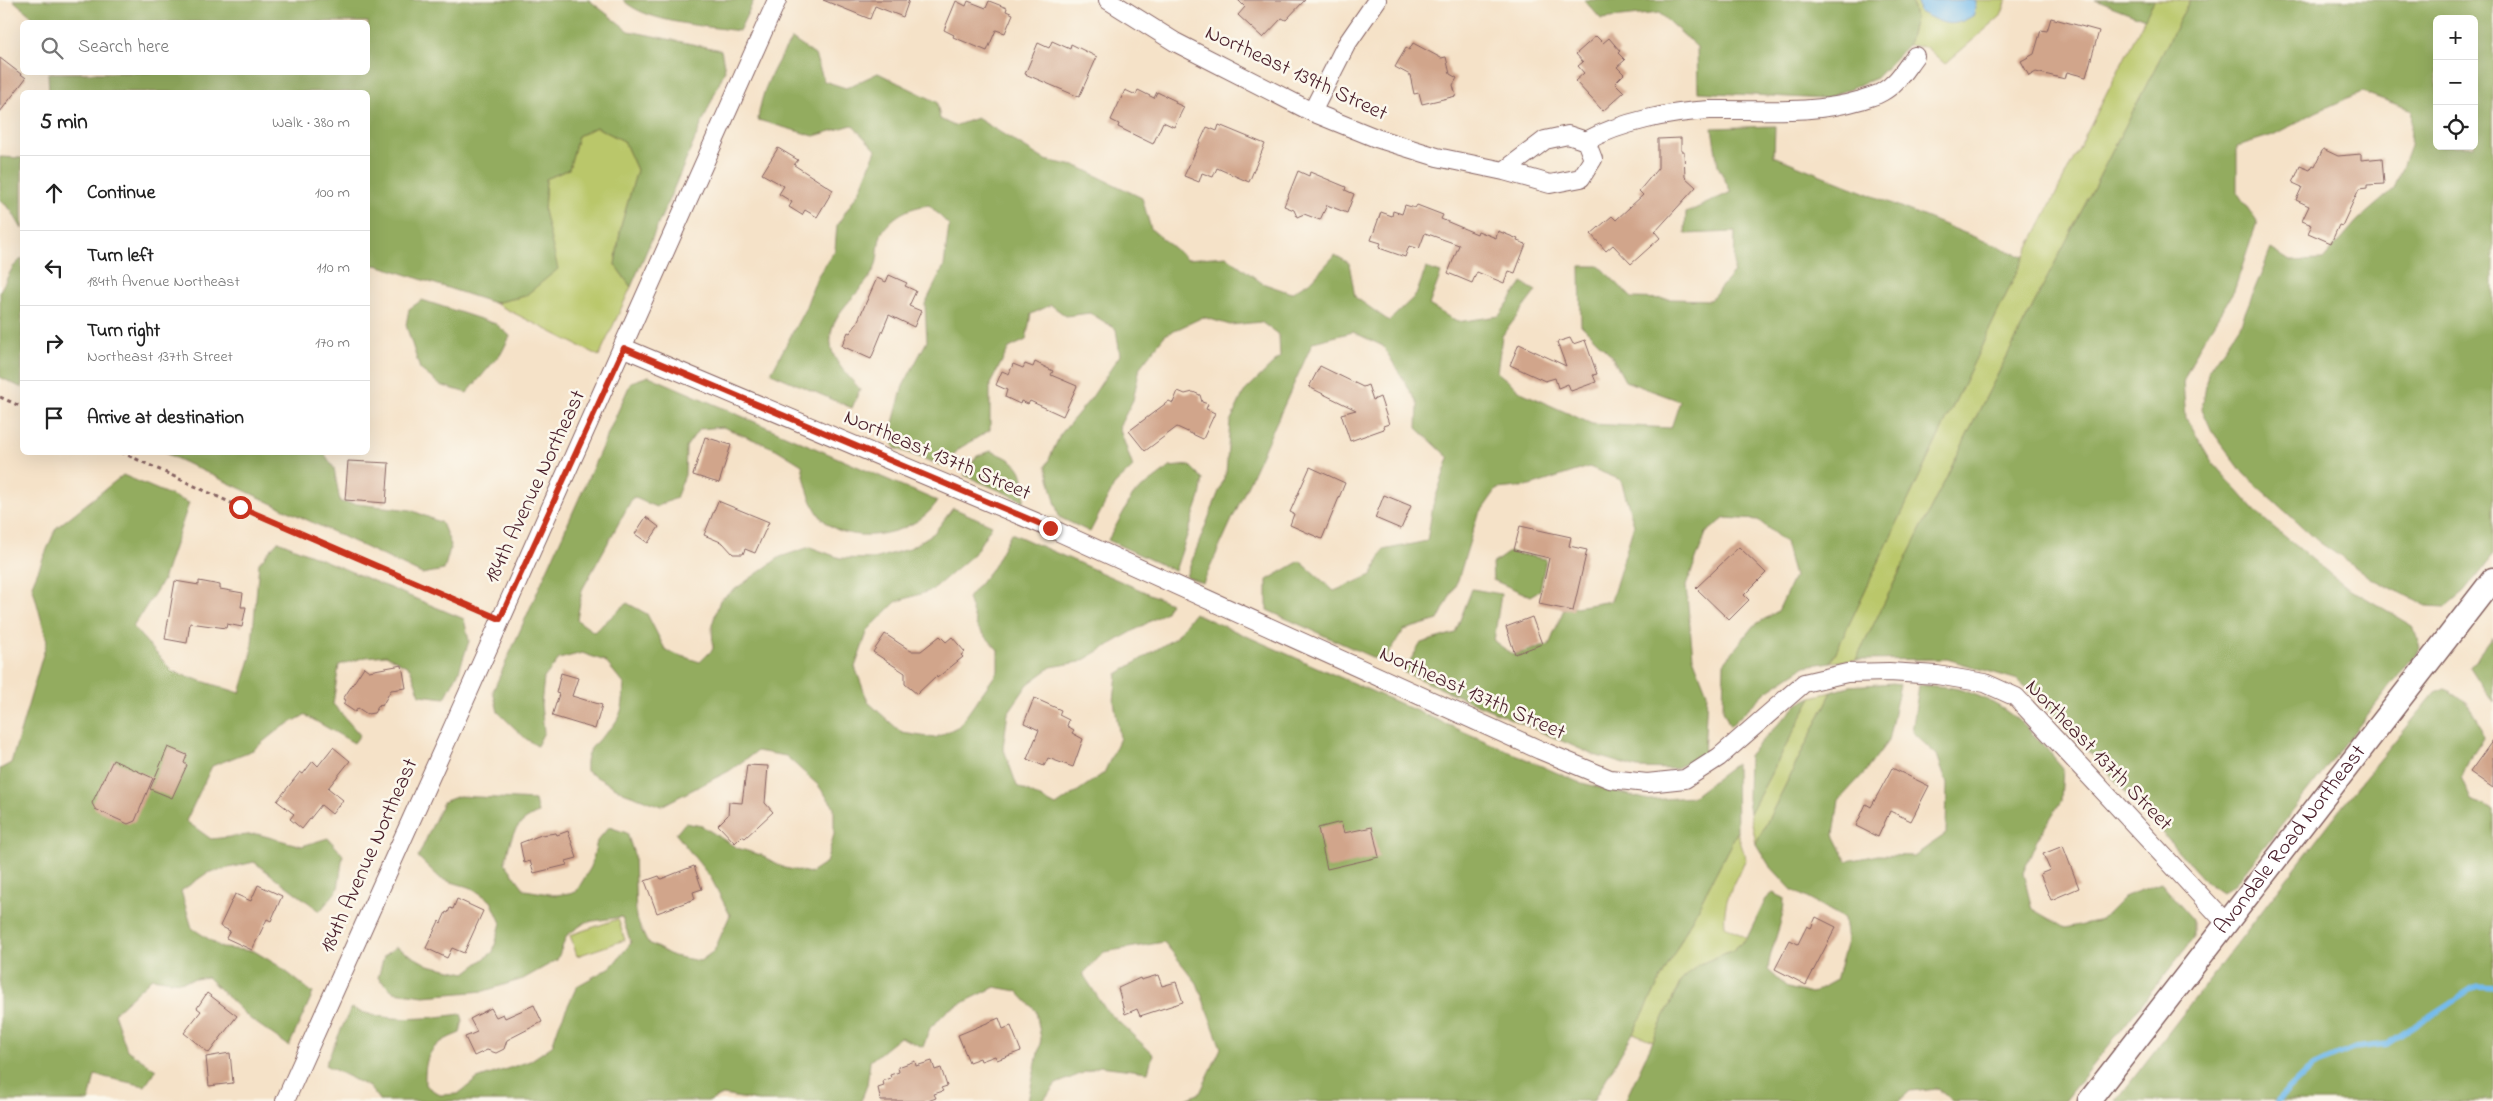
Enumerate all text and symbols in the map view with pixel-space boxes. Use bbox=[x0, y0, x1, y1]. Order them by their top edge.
map controls bbox=[2433, 15, 2478, 150]
button: + bbox=[2433, 15, 2478, 60]
street label: Northeast 139th Street bbox=[1199, 18, 1393, 131]
search box bbox=[20, 20, 370, 75]
icon: search bbox=[38, 34, 66, 62]
text: Search here bbox=[78, 34, 169, 61]
button: − bbox=[2433, 60, 2478, 105]
button: locate bbox=[2433, 105, 2478, 150]
text: 5 min bbox=[40, 108, 88, 138]
text: Walk · 380 m bbox=[272, 111, 350, 135]
icon: ahead bbox=[40, 179, 68, 207]
text: Continue bbox=[87, 180, 155, 207]
text: 100 m bbox=[315, 181, 350, 205]
text: Turn left bbox=[87, 243, 154, 270]
icon: left bbox=[40, 254, 68, 282]
text: 110 m bbox=[316, 256, 350, 280]
text: 184th Avenue Northeast bbox=[87, 270, 240, 294]
text: Turn right bbox=[87, 318, 160, 345]
icon: right bbox=[40, 329, 68, 357]
text: 170 m bbox=[315, 331, 350, 355]
text: Northeast 137th Street bbox=[87, 345, 233, 369]
street label: 184th Avenue Northeast bbox=[477, 384, 595, 589]
street label: Northeast 137th Street bbox=[838, 402, 1036, 510]
icon: arrive bbox=[40, 404, 68, 432]
text: Arrive at destination bbox=[87, 405, 244, 432]
route start bbox=[229, 496, 252, 519]
route end bbox=[1039, 517, 1062, 540]
street label: Northeast 137th Street bbox=[1374, 639, 1571, 750]
street label: Northeast 137th Street bbox=[2017, 673, 2180, 840]
street label: Avondale Road Northeast bbox=[2207, 738, 2375, 942]
street label: 184th Avenue Northeast bbox=[313, 753, 428, 959]

